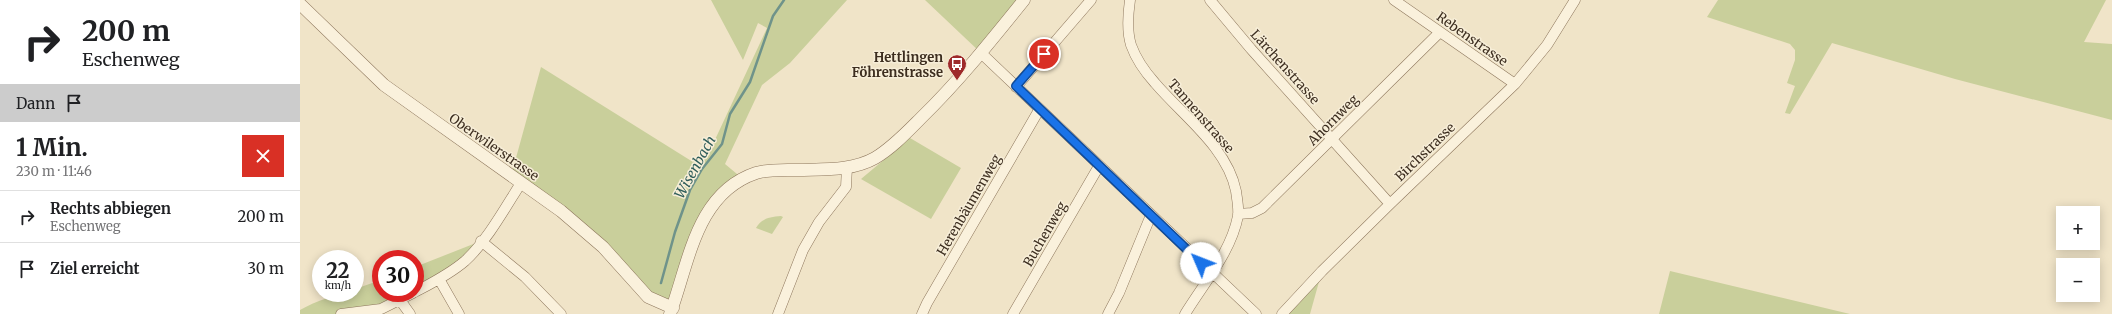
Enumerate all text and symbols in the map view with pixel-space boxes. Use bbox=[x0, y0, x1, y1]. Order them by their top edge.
street label: Rebenstrasse bbox=[1433, 8, 1511, 70]
text: 200 m bbox=[82, 13, 170, 49]
icon: right bbox=[16, 16, 68, 68]
street label: Lärchenstrasse bbox=[1247, 26, 1323, 108]
pin bbox=[1027, 37, 1061, 71]
icon: arrive bbox=[1033, 43, 1055, 65]
text: Eschenweg bbox=[82, 48, 180, 71]
place label: Hettlingen Föhrenstrasse bbox=[852, 49, 943, 81]
bus stop icon: Hettlingen Föhrenstrasse bbox=[946, 53, 968, 81]
street label: Tannenstrasse bbox=[1164, 76, 1238, 157]
street label: Ahornweg bbox=[1303, 91, 1362, 150]
icon: arrive bbox=[63, 92, 85, 114]
text: Dann bbox=[16, 94, 55, 113]
street label: Oberwilerstrasse bbox=[446, 110, 543, 185]
street label: Birchstrasse bbox=[1391, 119, 1459, 185]
text: 1 Min. bbox=[16, 132, 88, 163]
water label: Wisenbach bbox=[670, 132, 720, 202]
button: close bbox=[242, 135, 284, 177]
street label: Herenbäumenweg bbox=[933, 151, 1005, 259]
text: 230 m · 11:46 bbox=[16, 163, 92, 180]
street label: Buchenweg bbox=[1020, 198, 1071, 270]
text: Rechts abbiegen bbox=[50, 199, 171, 218]
icon: right bbox=[16, 206, 38, 228]
map controls bbox=[2056, 206, 2100, 302]
button: + bbox=[2056, 206, 2100, 250]
text: 200 m bbox=[237, 207, 284, 226]
text: Eschenweg bbox=[50, 218, 121, 235]
position arrow bbox=[1180, 242, 1222, 284]
speed limit sign: 30 bbox=[372, 250, 424, 302]
icon: arrive bbox=[16, 258, 38, 280]
text: 22 bbox=[326, 258, 350, 283]
button: − bbox=[2056, 258, 2100, 302]
text: Ziel erreicht bbox=[50, 259, 140, 278]
text: 30 m bbox=[247, 259, 284, 278]
text: km/h bbox=[325, 279, 351, 292]

